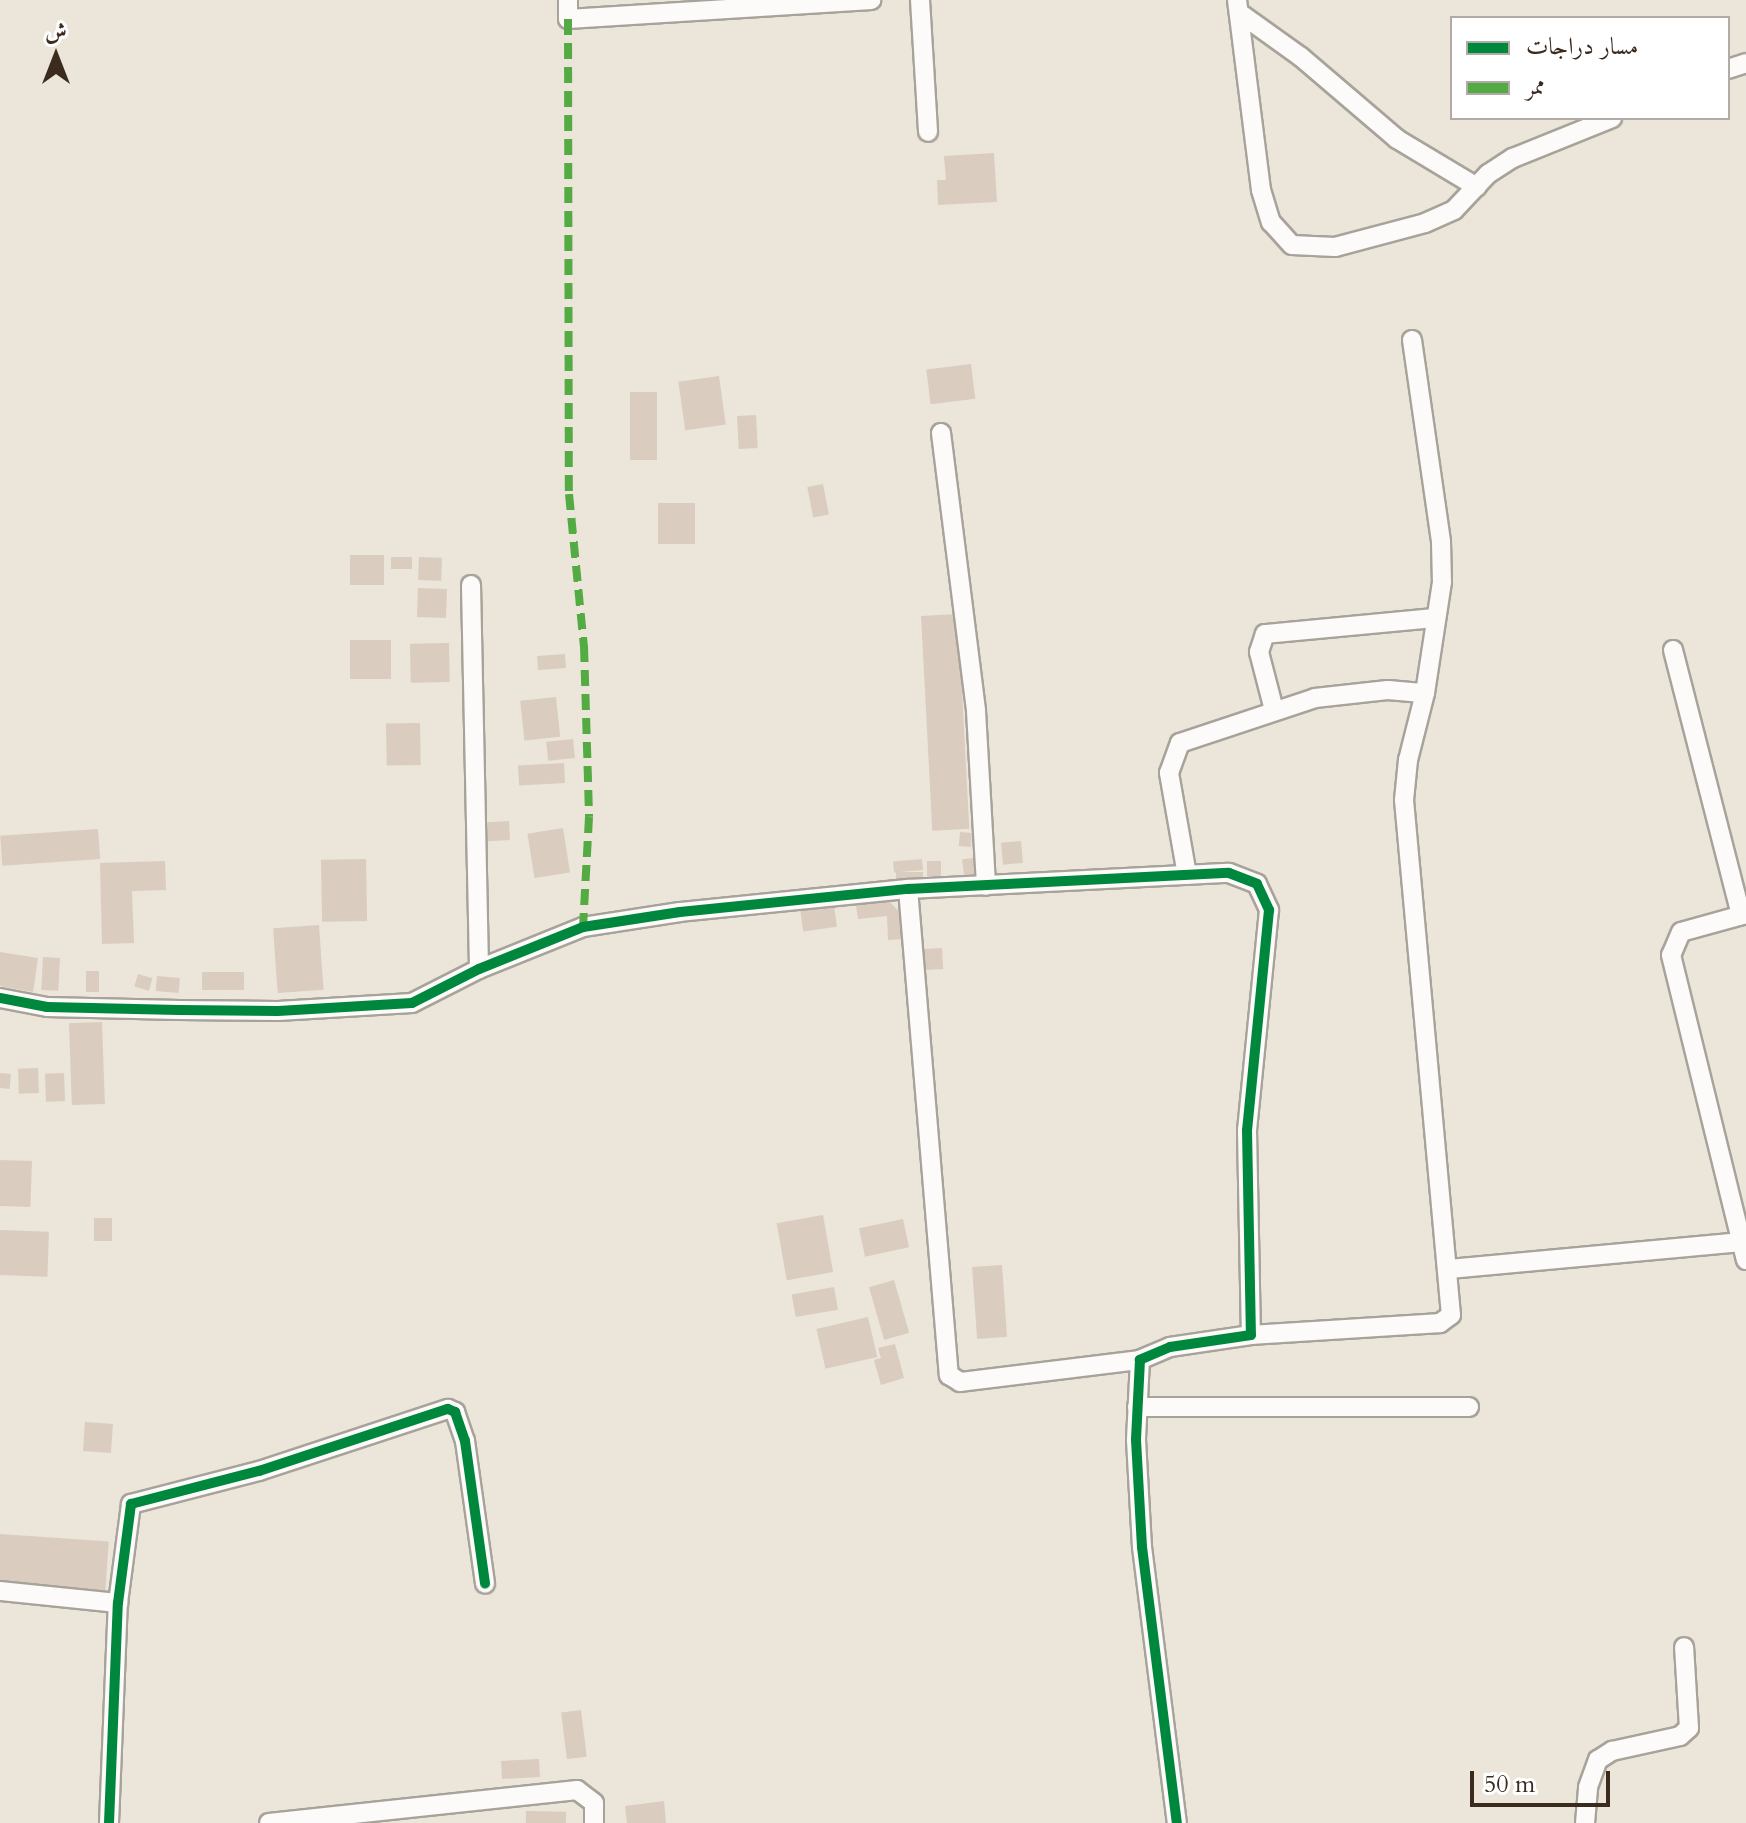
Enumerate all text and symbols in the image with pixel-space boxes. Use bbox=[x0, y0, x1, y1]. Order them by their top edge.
north arrow bbox=[16, 16, 96, 96]
legend bbox=[1450, 16, 1730, 120]
text: ش bbox=[45, 17, 67, 47]
text: مسار دراجات bbox=[1526, 30, 1638, 63]
text: ممر bbox=[1526, 70, 1545, 103]
scale bar bbox=[1474, 1755, 1614, 1805]
text: 50 m bbox=[1484, 1768, 1535, 1801]

